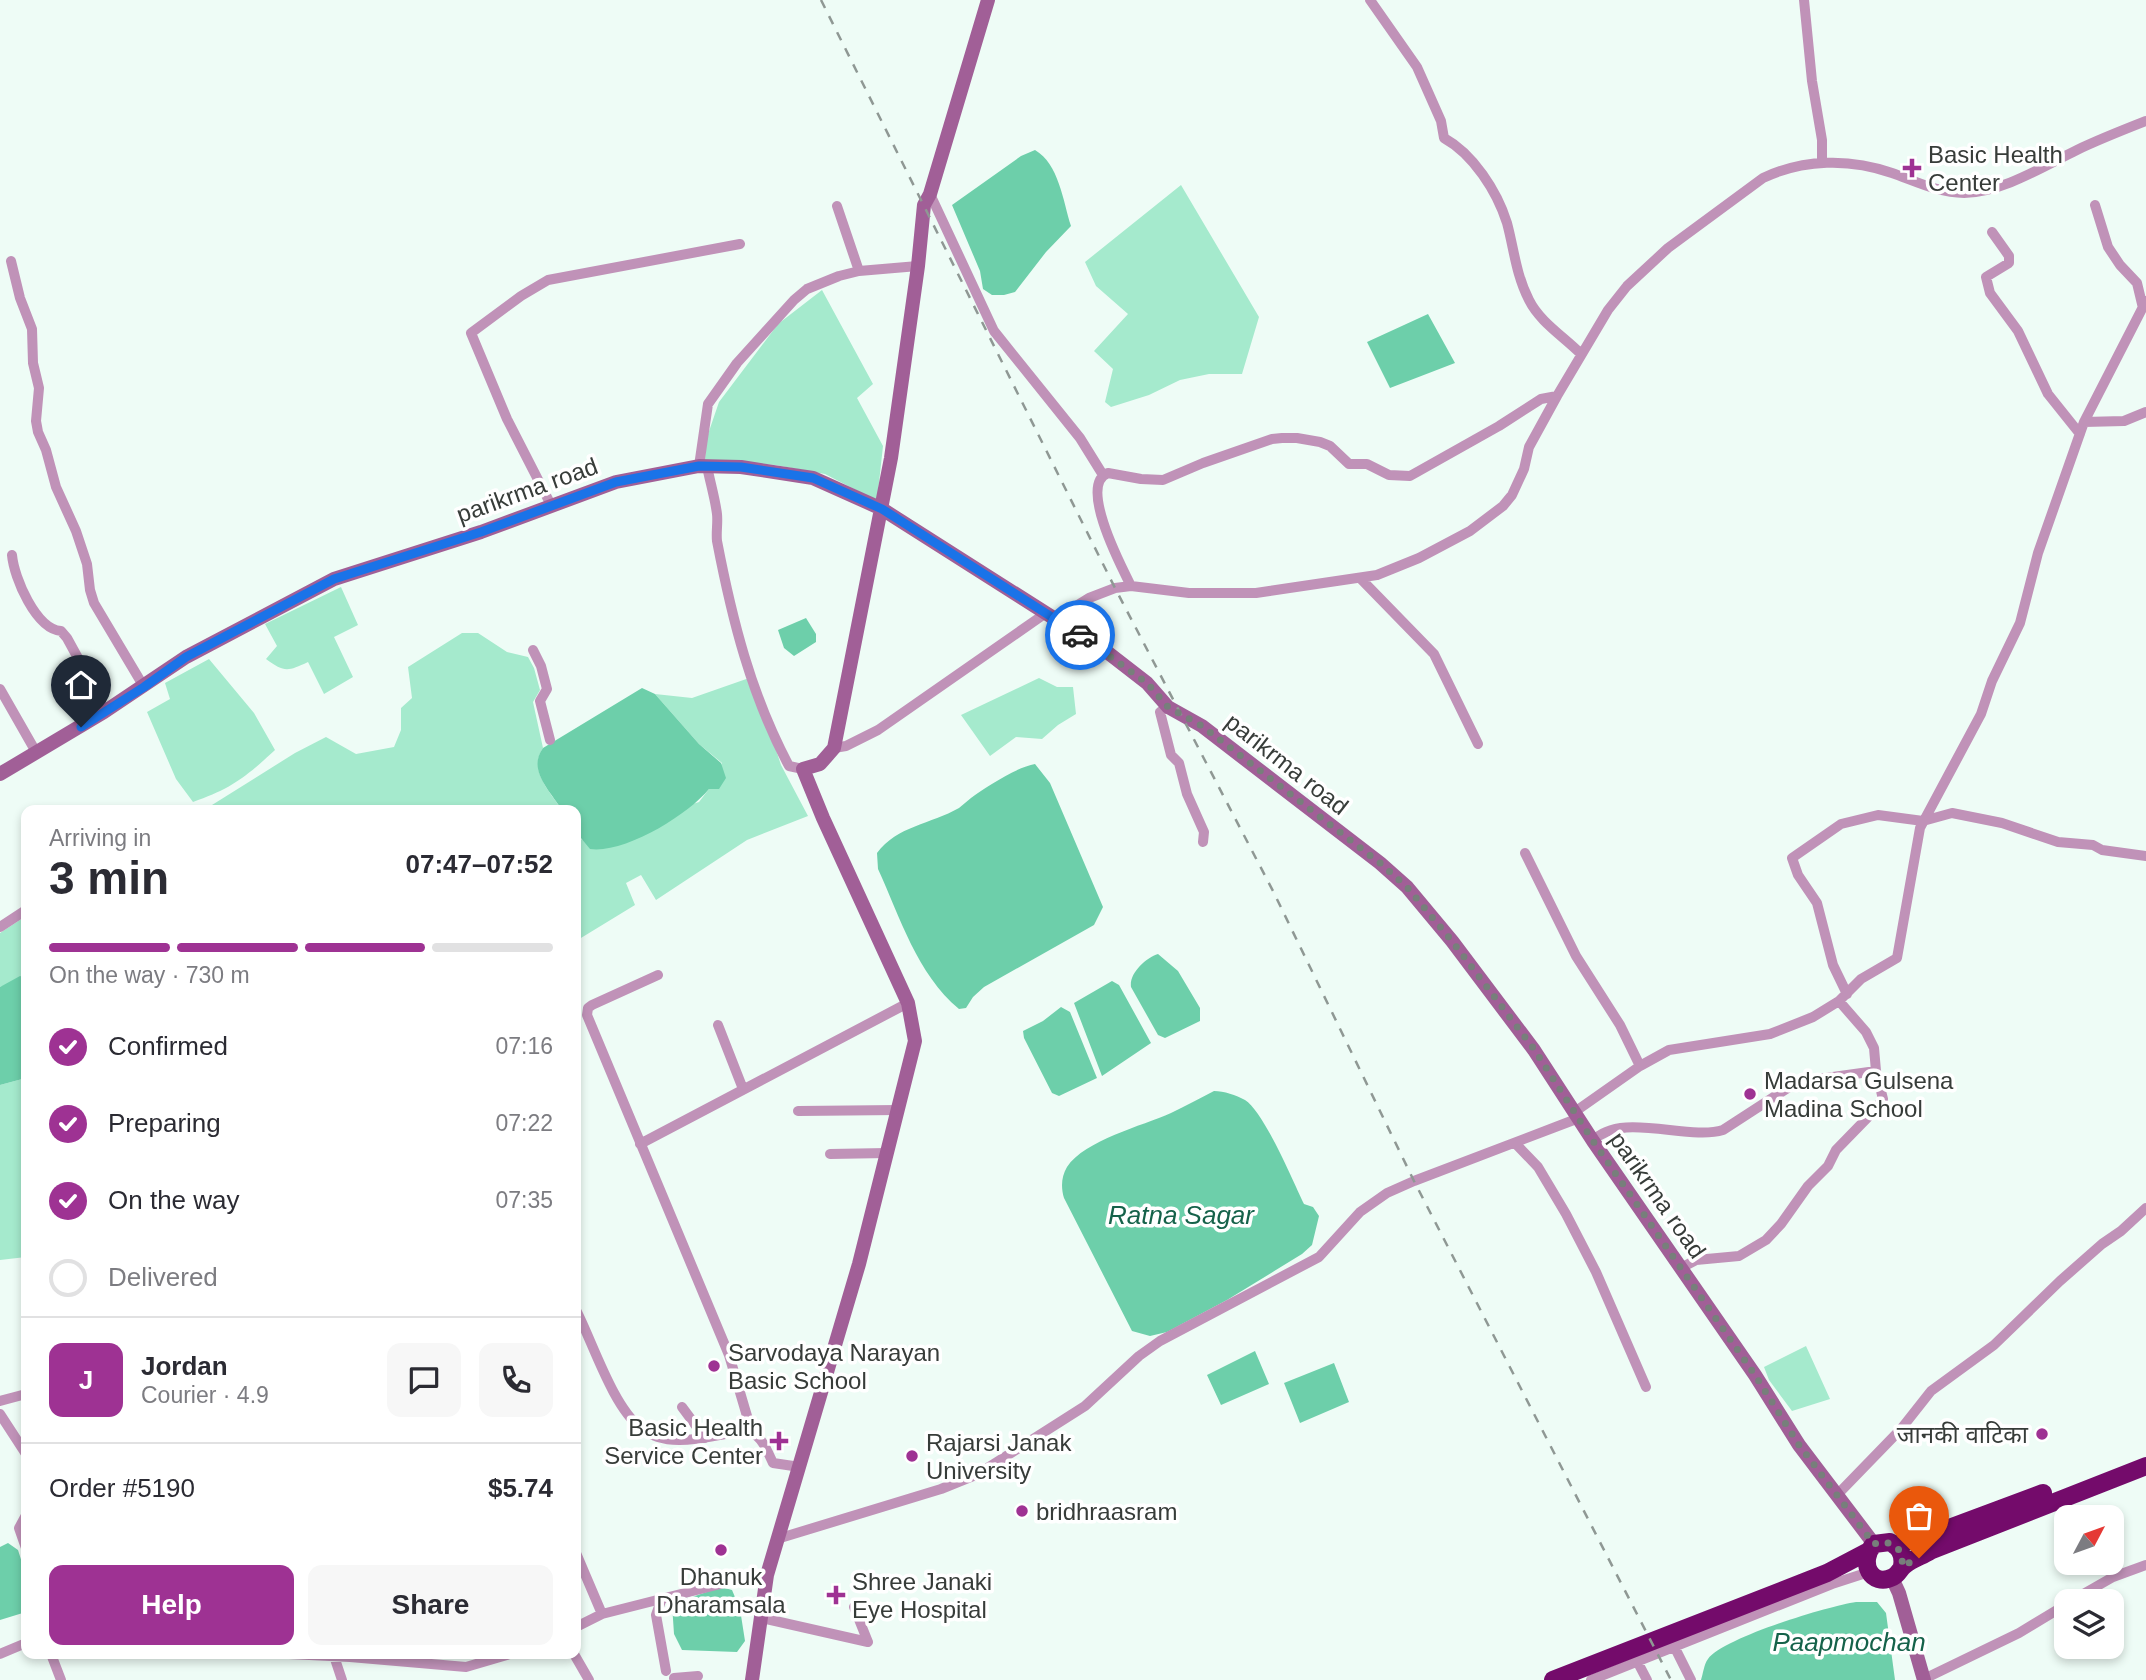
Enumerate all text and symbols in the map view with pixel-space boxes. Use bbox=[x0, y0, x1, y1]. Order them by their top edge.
place label: Basic Health Center bbox=[1928, 141, 2063, 196]
marker: Basic Health Center bbox=[1902, 158, 1922, 178]
street label: parikrma road bbox=[453, 452, 601, 528]
courier bbox=[1045, 600, 1115, 670]
icon: car bbox=[1061, 616, 1099, 654]
pin bbox=[51, 655, 111, 727]
icon: home bbox=[62, 666, 100, 704]
street label: parikrma road bbox=[1220, 708, 1354, 820]
text: Arriving in bbox=[49, 825, 151, 851]
text: 07:47–07:52 bbox=[406, 849, 553, 879]
text: 3 min bbox=[49, 852, 169, 904]
text: On the way · 730 m bbox=[49, 962, 250, 988]
icon: check bbox=[49, 1028, 87, 1066]
text: Confirmed bbox=[108, 1031, 228, 1061]
text: 07:16 bbox=[495, 1033, 553, 1059]
place label: Madarsa Gulsena Madina School bbox=[1764, 1067, 1954, 1122]
marker: Madarsa Gulsena Madina School bbox=[1742, 1086, 1758, 1102]
icon: check bbox=[49, 1105, 87, 1143]
text: Preparing bbox=[108, 1108, 221, 1138]
text: 07:22 bbox=[495, 1110, 553, 1136]
street label: parikrma road bbox=[1604, 1127, 1712, 1263]
icon: check bbox=[49, 1182, 87, 1220]
text: On the way bbox=[108, 1185, 240, 1215]
text: 07:35 bbox=[495, 1187, 553, 1213]
water label: Ratna Sagar bbox=[1108, 1200, 1255, 1230]
text: Delivered bbox=[108, 1262, 218, 1292]
place label: Sarvodaya Narayan Basic School bbox=[728, 1339, 940, 1394]
button: chat bbox=[387, 1343, 461, 1417]
button: phone bbox=[479, 1343, 553, 1417]
text: Jordan bbox=[141, 1351, 228, 1381]
marker: Sarvodaya Narayan Basic School bbox=[706, 1358, 722, 1374]
text: J bbox=[79, 1365, 93, 1395]
text: Courier · 4.9 bbox=[141, 1382, 269, 1408]
place label: Basic Health Service Center bbox=[604, 1414, 763, 1469]
place label: जानकी वाटिका bbox=[1897, 1421, 2029, 1448]
marker: जानकी वाटिका bbox=[2034, 1426, 2050, 1442]
place label: Rajarsi Janak University bbox=[926, 1429, 1072, 1484]
marker: Basic Health Service Center bbox=[769, 1431, 789, 1451]
marker: Rajarsi Janak University bbox=[904, 1448, 920, 1464]
text: Order #5190 bbox=[49, 1473, 195, 1503]
text: $5.74 bbox=[488, 1473, 553, 1503]
pin bbox=[1889, 1486, 1949, 1558]
icon: bag bbox=[1900, 1497, 1938, 1535]
place label: bridhraasram bbox=[1036, 1498, 1177, 1525]
marker: bridhraasram bbox=[1014, 1503, 1030, 1519]
north arrow bbox=[2054, 1505, 2124, 1575]
map controls bbox=[2054, 1505, 2124, 1659]
marker: Dhanuk Dharamsala bbox=[713, 1542, 729, 1558]
place label: Dhanuk Dharamsala bbox=[656, 1563, 786, 1618]
button: Help bbox=[49, 1565, 294, 1645]
button: Share bbox=[308, 1565, 553, 1645]
place label: Shree Janaki Eye Hospital bbox=[852, 1568, 992, 1623]
marker: Shree Janaki Eye Hospital bbox=[826, 1585, 846, 1605]
button: layers bbox=[2054, 1589, 2124, 1659]
water label: Paapmochan bbox=[1772, 1627, 1926, 1657]

